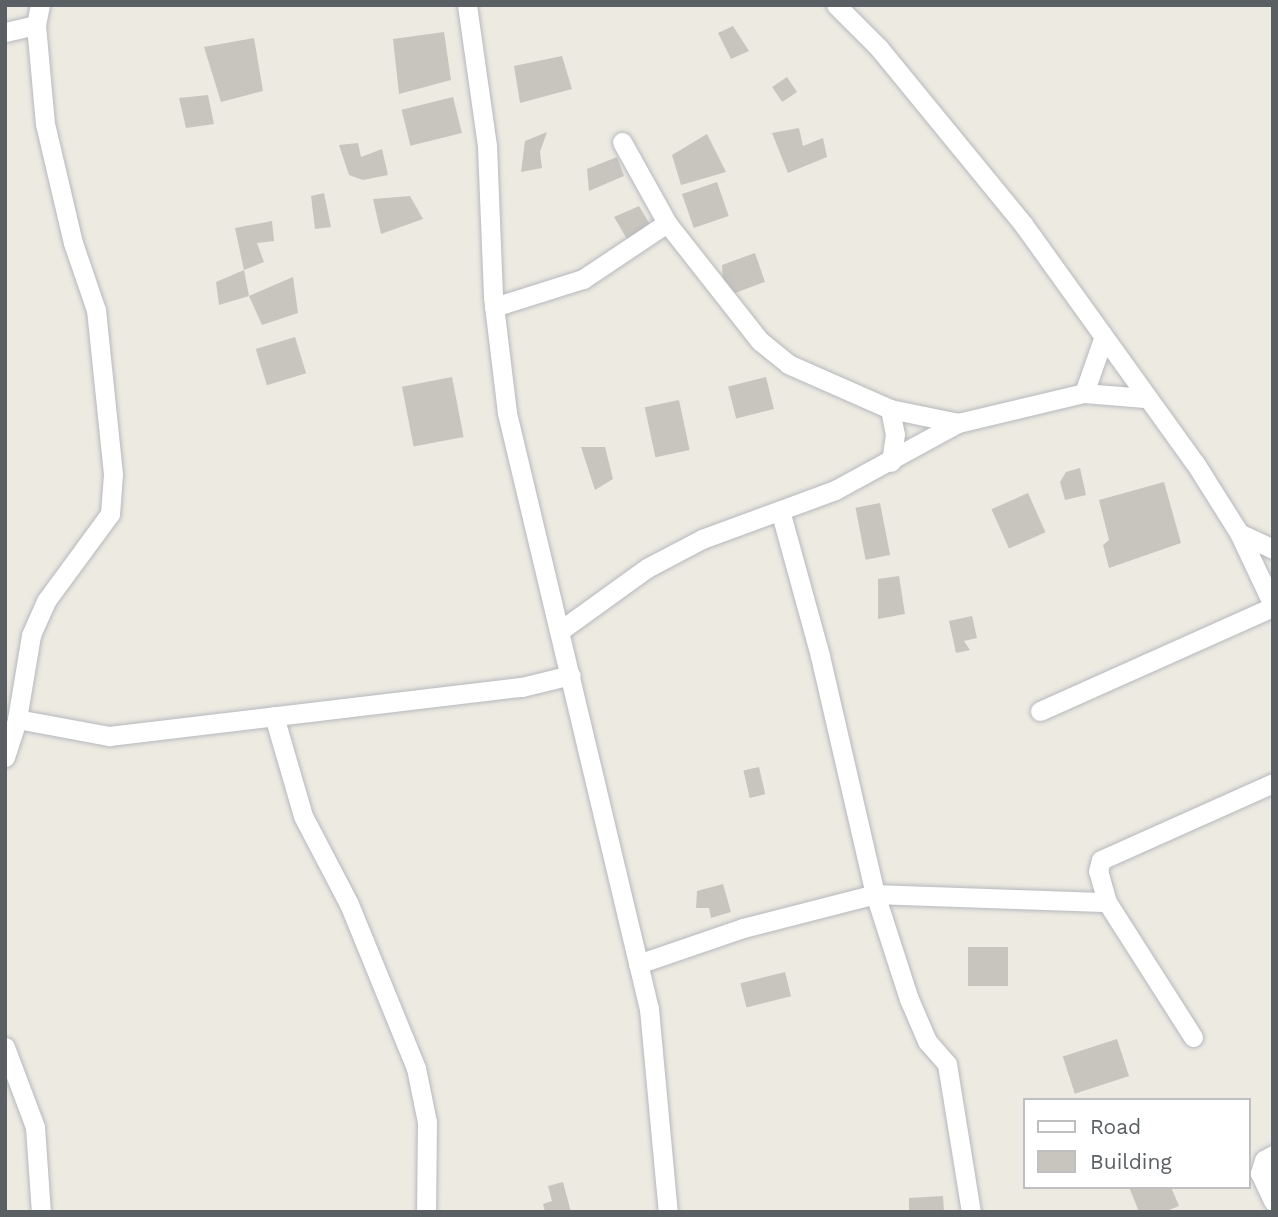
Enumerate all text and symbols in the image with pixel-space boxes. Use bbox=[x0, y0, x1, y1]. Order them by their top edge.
legend bbox=[1023, 1098, 1250, 1189]
text: Road bbox=[1090, 1114, 1141, 1139]
text: Building bbox=[1090, 1149, 1172, 1174]

